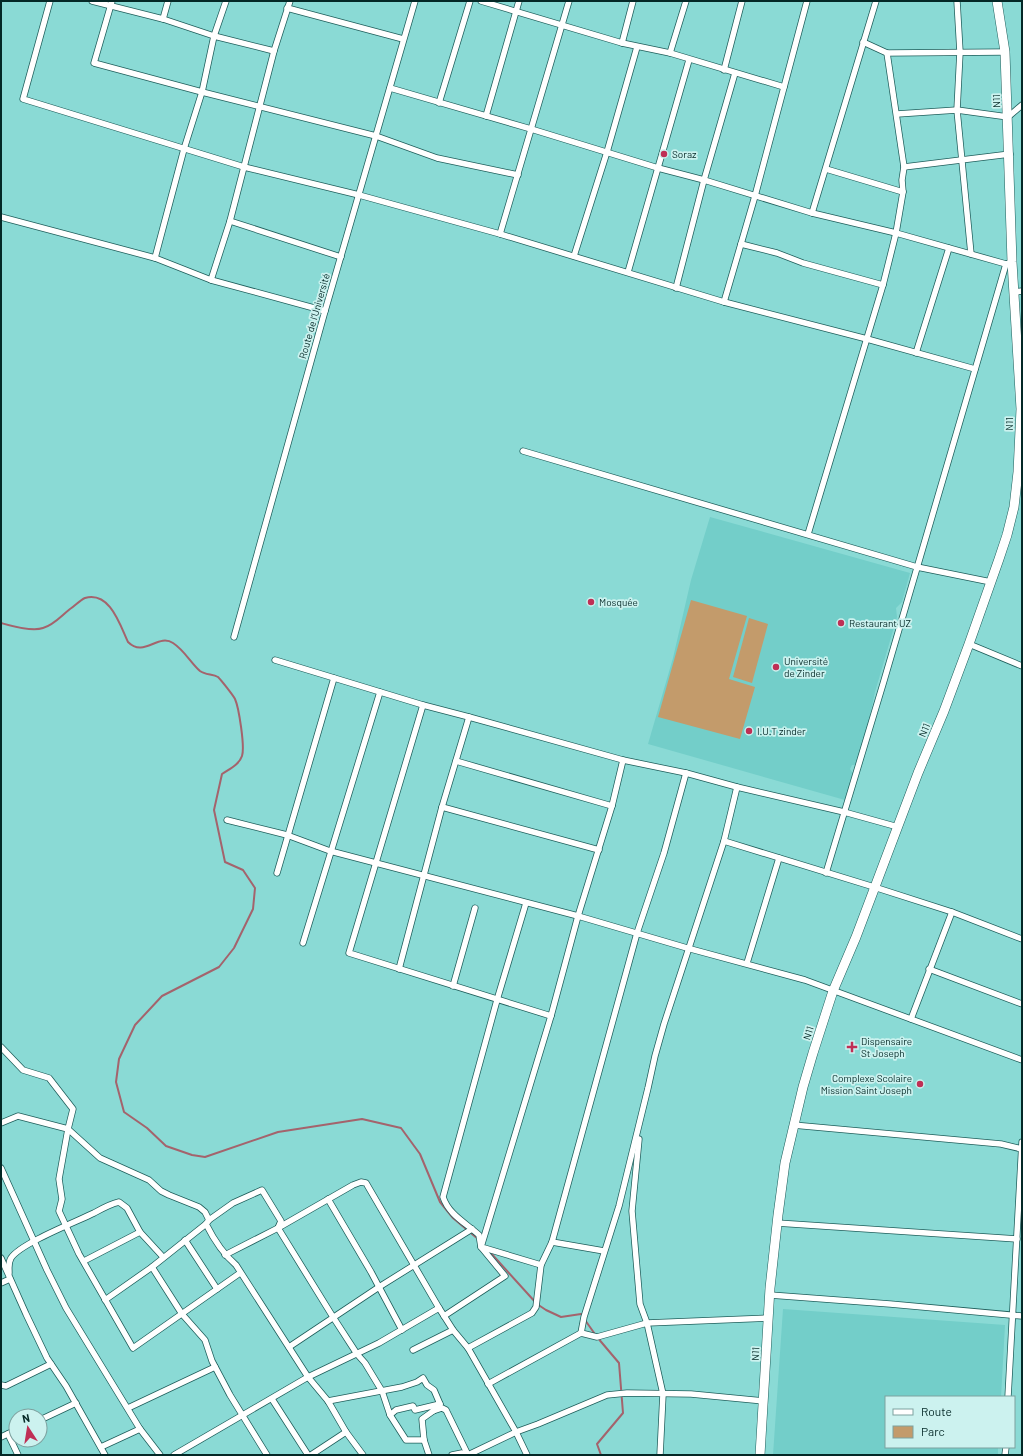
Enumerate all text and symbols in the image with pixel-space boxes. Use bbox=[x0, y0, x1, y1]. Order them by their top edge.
street label: N11 bbox=[990, 94, 1002, 108]
place label: Soraz bbox=[672, 148, 697, 160]
marker: Soraz bbox=[659, 149, 669, 159]
street label: Route de l'Université bbox=[296, 272, 332, 360]
street label: N11 bbox=[1003, 417, 1015, 431]
place label: Mosquée bbox=[599, 596, 638, 608]
marker: Mosquée bbox=[586, 597, 596, 607]
place label: Restaurant UZ bbox=[849, 617, 911, 629]
marker: Restaurant UZ bbox=[836, 618, 846, 628]
place label: Université de Zinder bbox=[784, 655, 828, 679]
marker: Université de Zinder bbox=[771, 662, 781, 672]
street label: N11 bbox=[916, 721, 932, 739]
place label: I.U.T zinder bbox=[757, 725, 806, 737]
marker: I.U.T zinder bbox=[744, 726, 754, 736]
street label: N11 bbox=[800, 1025, 816, 1041]
place label: Dispensaire St Joseph bbox=[861, 1035, 912, 1059]
marker: Dispensaire St Joseph bbox=[846, 1041, 858, 1053]
place label: Complexe Scolaire Mission Saint Joseph bbox=[821, 1072, 912, 1096]
marker: Complexe Scolaire Mission Saint Joseph bbox=[915, 1079, 925, 1089]
street label: N11 bbox=[749, 1347, 761, 1361]
legend bbox=[885, 1396, 1015, 1448]
text: Route bbox=[921, 1404, 952, 1418]
north arrow bbox=[8, 1408, 48, 1448]
text: N bbox=[21, 1411, 31, 1425]
text: Parc bbox=[921, 1424, 945, 1438]

